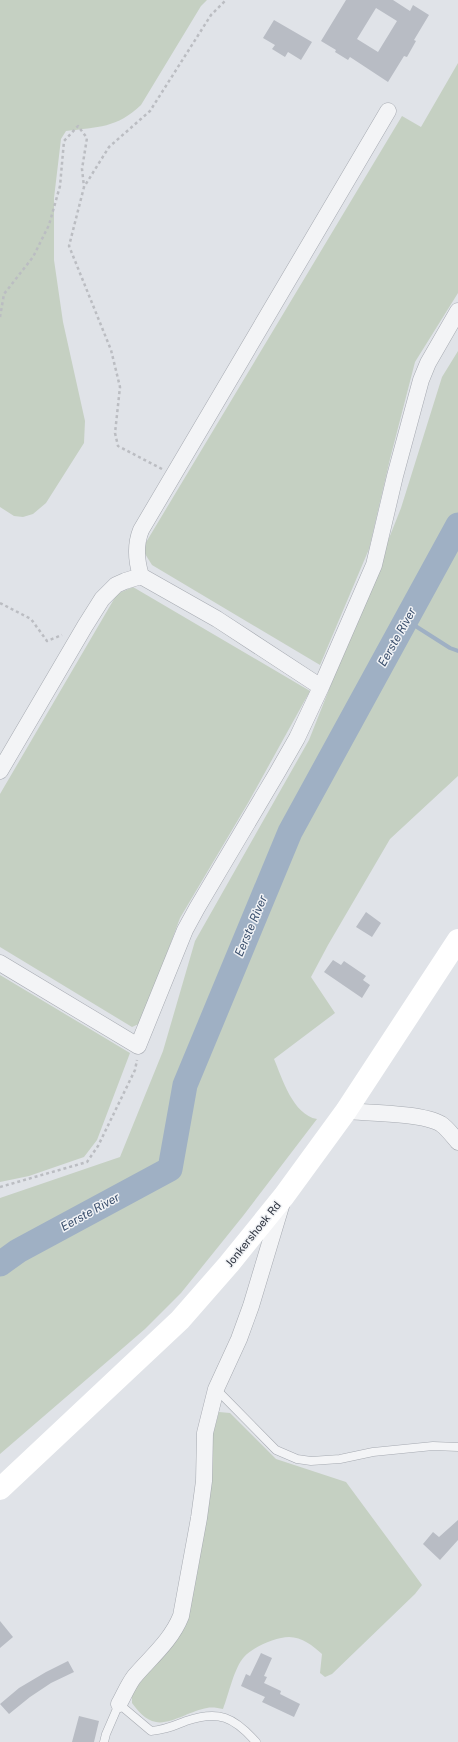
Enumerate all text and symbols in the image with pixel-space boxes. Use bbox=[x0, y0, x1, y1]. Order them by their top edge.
water label: Eerste River bbox=[375, 605, 419, 669]
water label: Eerste River bbox=[232, 893, 270, 959]
water label: Eerste River bbox=[58, 1190, 122, 1234]
street label: Jonkershoek Rd bbox=[223, 1199, 283, 1269]

